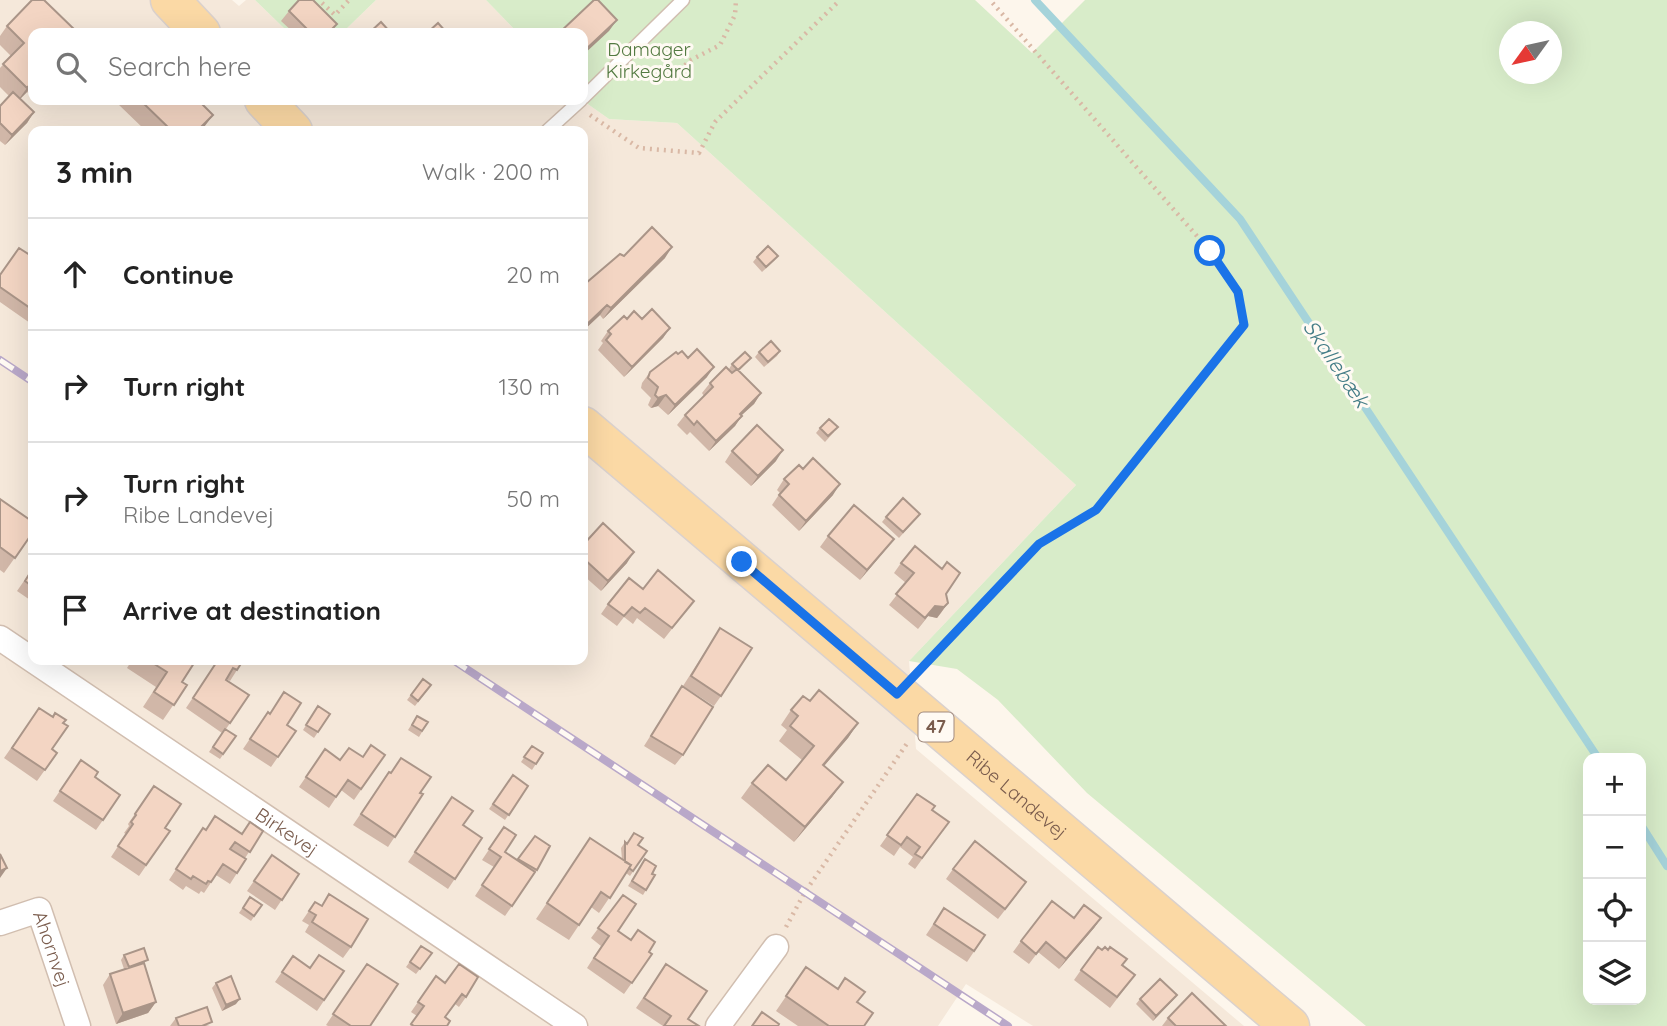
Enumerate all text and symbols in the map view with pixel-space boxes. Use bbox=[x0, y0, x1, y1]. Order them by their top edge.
north arrow bbox=[1499, 21, 1562, 84]
search box bbox=[28, 28, 588, 105]
park label: Damager Kirkegård bbox=[606, 37, 692, 83]
icon: search bbox=[52, 48, 90, 86]
text: Search here bbox=[108, 50, 252, 83]
text: 3 min bbox=[56, 153, 133, 191]
text: Walk · 200 m bbox=[422, 157, 560, 186]
route start bbox=[1194, 235, 1225, 266]
icon: ahead bbox=[56, 255, 94, 293]
text: Continue bbox=[123, 258, 234, 291]
text: 20 m bbox=[506, 260, 560, 289]
water label: Skallebæk bbox=[1298, 315, 1377, 414]
icon: right bbox=[56, 367, 94, 405]
text: Turn right bbox=[123, 370, 245, 403]
text: 130 m bbox=[498, 372, 560, 401]
text: Turn right bbox=[123, 467, 245, 500]
icon: right bbox=[56, 479, 94, 517]
text: 50 m bbox=[507, 484, 560, 513]
text: Ribe Landevej bbox=[123, 500, 274, 529]
route end bbox=[726, 546, 757, 577]
icon: arrive bbox=[56, 591, 94, 629]
text: Arrive at destination bbox=[123, 594, 381, 627]
road number: 47 bbox=[918, 712, 954, 742]
street label: Ribe Landevej bbox=[961, 745, 1072, 844]
map controls bbox=[1583, 753, 1646, 1005]
button: + bbox=[1583, 753, 1646, 816]
street label: Birkevej bbox=[251, 802, 323, 861]
button: − bbox=[1583, 816, 1646, 879]
button: locate bbox=[1583, 879, 1646, 942]
street label: Ahornvej bbox=[28, 908, 76, 990]
button: layers bbox=[1583, 942, 1646, 1005]

